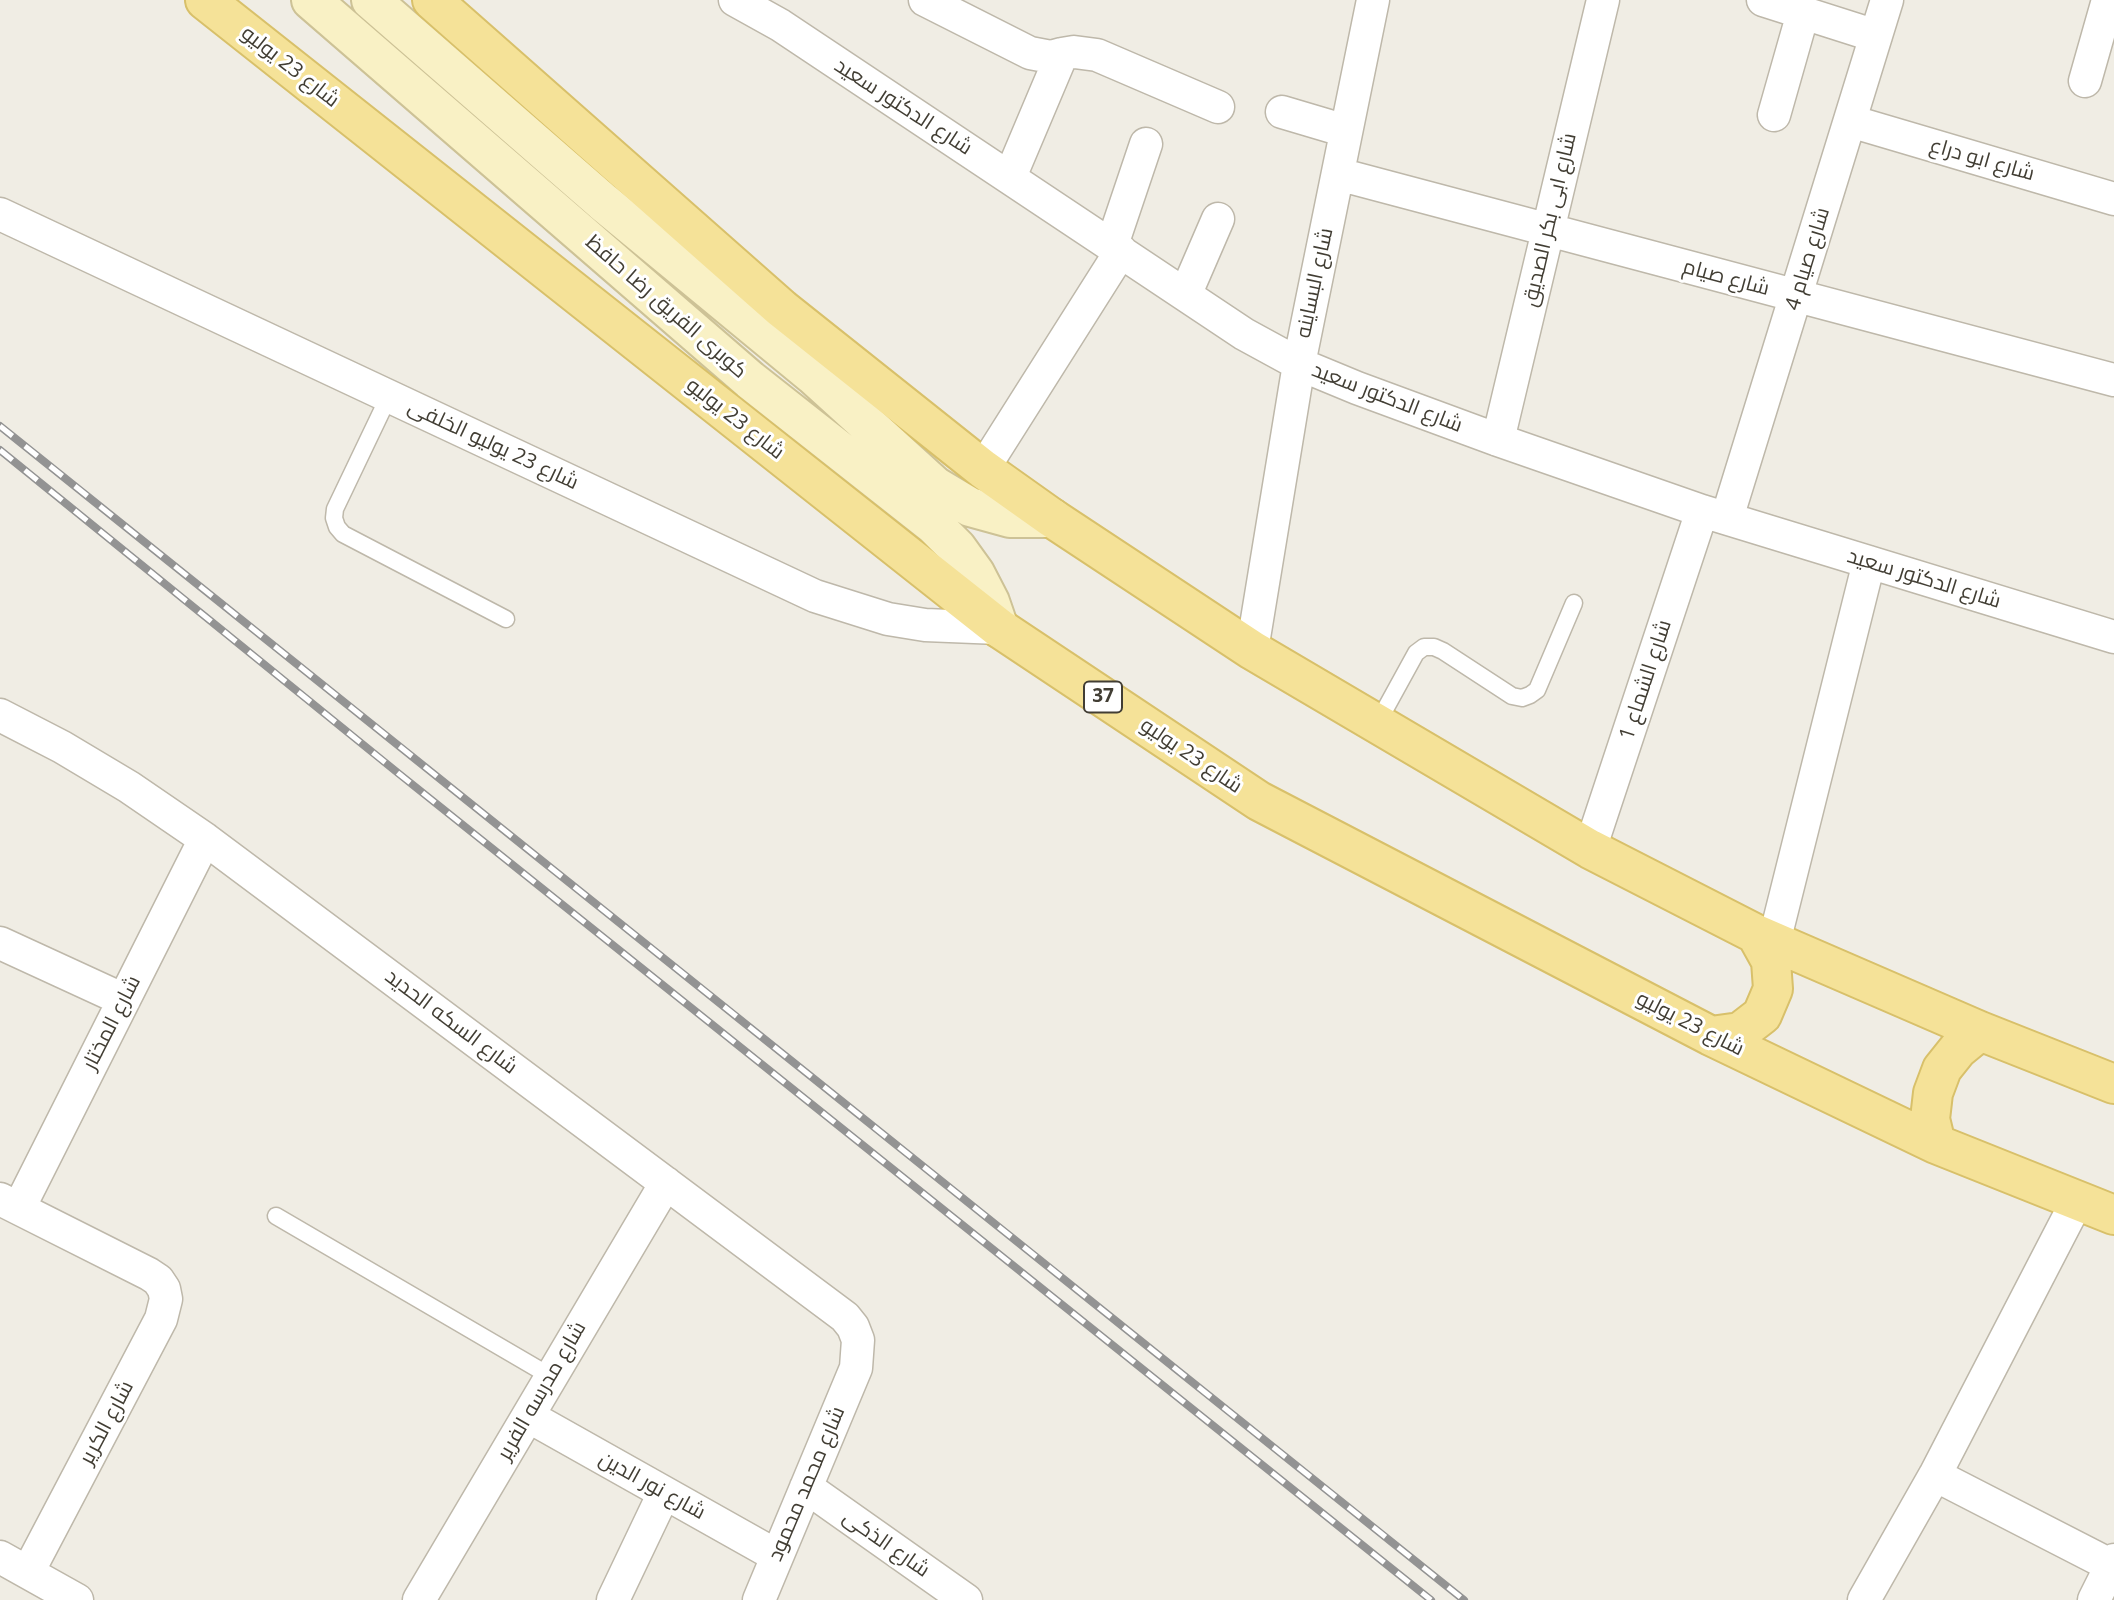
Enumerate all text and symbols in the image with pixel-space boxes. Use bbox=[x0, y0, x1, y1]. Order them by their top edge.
street label: شارع 23 يوليو bbox=[236, 21, 344, 113]
street label: شارع الدكتور سعيد bbox=[829, 53, 977, 161]
street label: شارع ابى بكر الصديق bbox=[1518, 131, 1582, 309]
street label: شارع ابو دراع bbox=[1927, 133, 2037, 187]
street label: شارع صيام 4 bbox=[1780, 204, 1836, 314]
street label: شارع البساينه bbox=[1291, 226, 1339, 340]
street label: كوبرى الفريق رضا حافظ bbox=[580, 230, 752, 384]
street label: شارع صيام bbox=[1680, 254, 1772, 302]
street label: شارع الدكتور سعيد bbox=[1308, 358, 1466, 438]
street label: شارع 23 يوليو bbox=[681, 373, 789, 465]
street label: شارع 23 يوليو الخلفى bbox=[404, 394, 582, 496]
street label: شارع الدكتور سعيد bbox=[1844, 544, 2004, 614]
street label: شارع الشماع 1 bbox=[1615, 617, 1677, 743]
road number: 37 bbox=[1084, 682, 1122, 712]
street label: شارع 23 يوليو bbox=[1135, 713, 1247, 799]
street label: شارع السكه الحديد bbox=[380, 964, 522, 1080]
street label: شارع المختار bbox=[78, 972, 146, 1074]
street label: شارع 23 يوليو bbox=[1632, 986, 1748, 1062]
street label: شارع مدرسه الفرير bbox=[492, 1317, 592, 1465]
street label: شارع الكرير bbox=[74, 1377, 140, 1469]
street label: شارع محمد محمود bbox=[763, 1403, 851, 1565]
street label: شارع نور الدين bbox=[594, 1446, 710, 1526]
street label: شارع الذكى bbox=[838, 1505, 934, 1583]

